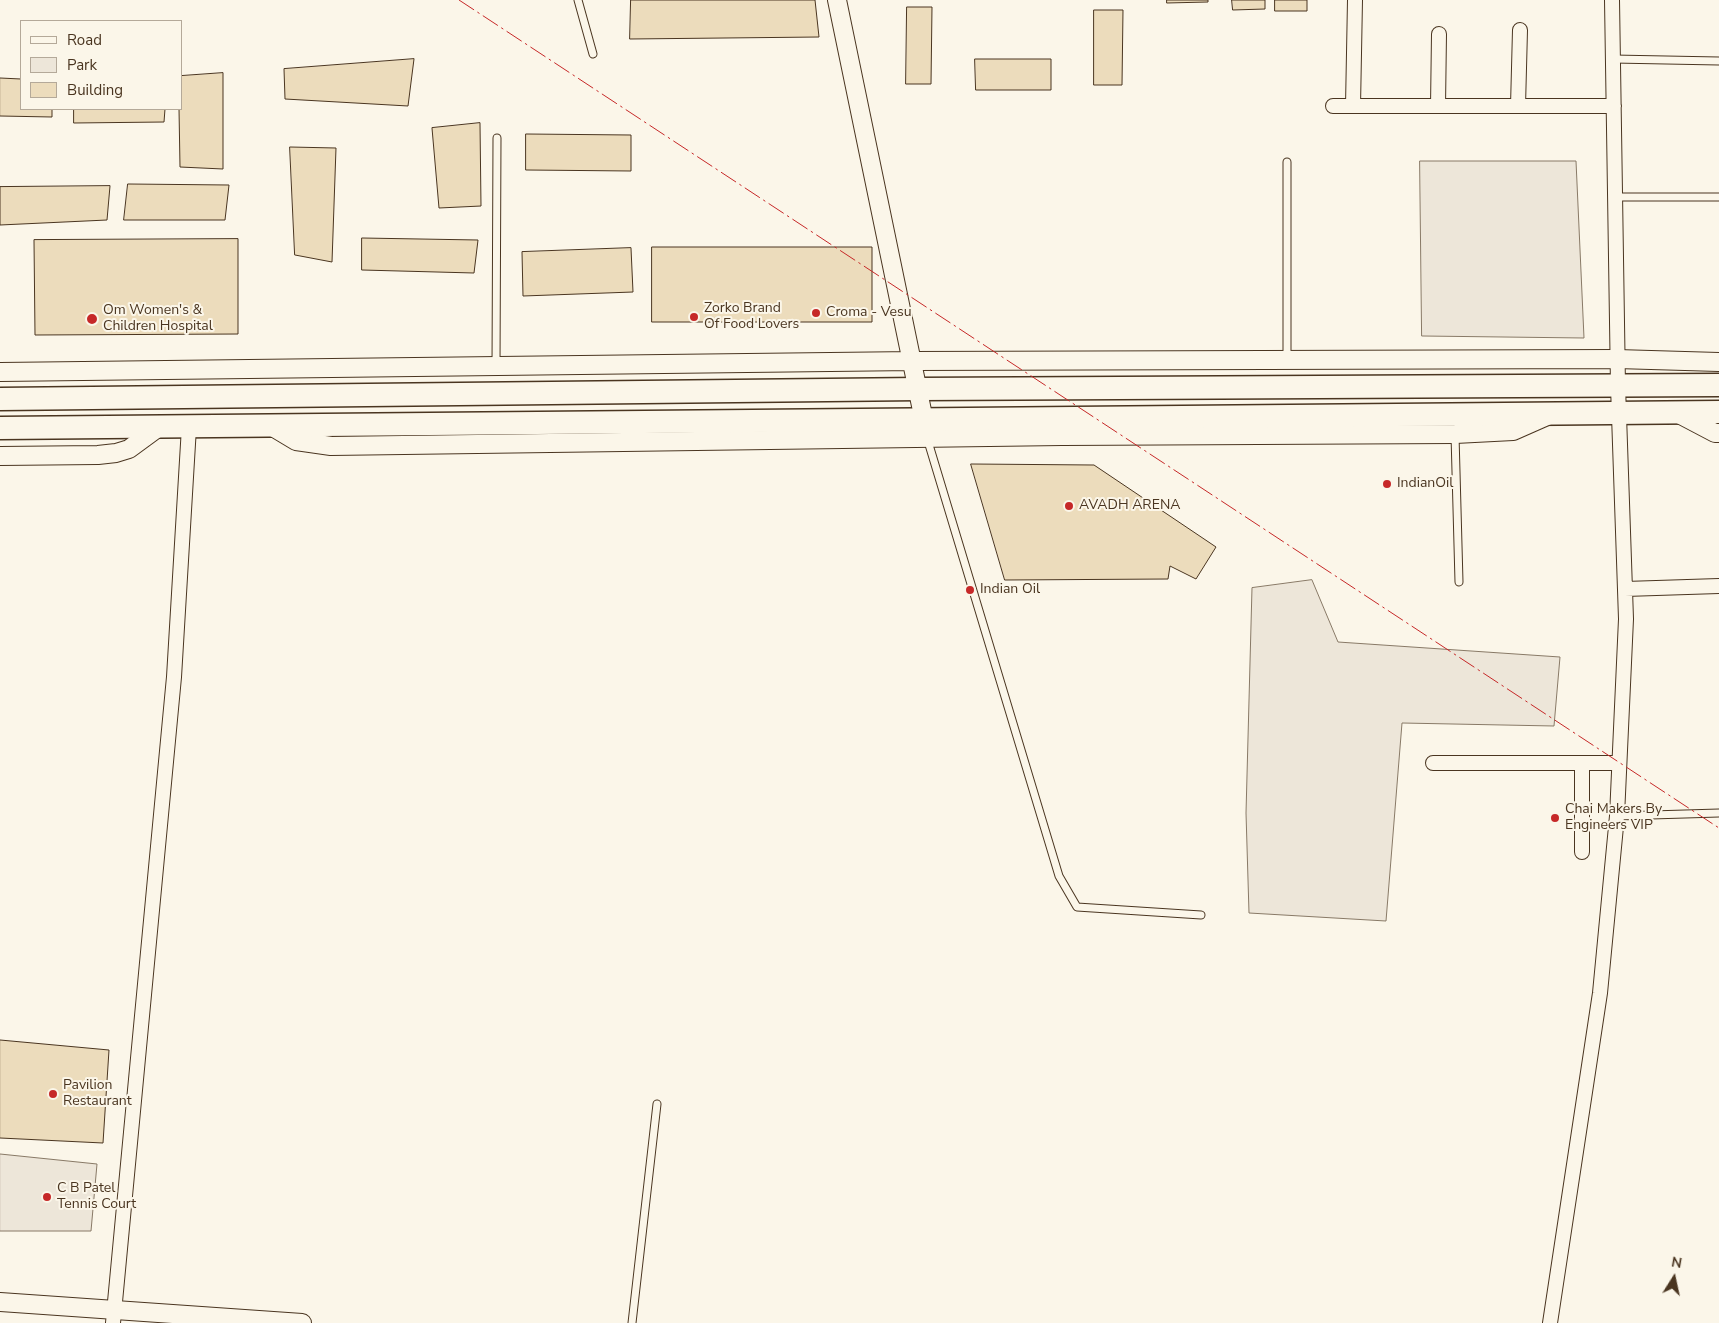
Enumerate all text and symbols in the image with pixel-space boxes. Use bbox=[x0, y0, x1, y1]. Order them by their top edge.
legend bbox=[20, 20, 182, 110]
text: Road bbox=[67, 30, 102, 50]
text: Park bbox=[67, 55, 97, 75]
text: Building bbox=[67, 80, 123, 100]
place label: Zorko Brand Of Food Lovers bbox=[704, 301, 799, 334]
place label: Om Women's & Children Hospital bbox=[103, 303, 213, 336]
place label: Croma - Vesu bbox=[826, 305, 912, 321]
marker: Croma - Vesu bbox=[810, 307, 822, 319]
marker: Zorko Brand Of Food Lovers bbox=[688, 311, 700, 323]
marker: Om Women's & Children Hospital bbox=[85, 312, 99, 326]
place label: IndianOil bbox=[1397, 476, 1453, 492]
marker: IndianOil bbox=[1381, 478, 1393, 490]
place label: AVADH ARENA bbox=[1079, 498, 1180, 514]
marker: AVADH ARENA bbox=[1063, 500, 1075, 512]
place label: Indian Oil bbox=[980, 582, 1040, 598]
marker: Indian Oil bbox=[964, 584, 976, 596]
place label: Chai Makers By Engineers VIP bbox=[1565, 802, 1662, 834]
marker: Chai Makers By Engineers VIP bbox=[1549, 812, 1561, 824]
place label: Pavilion Restaurant bbox=[63, 1078, 132, 1110]
marker: Pavilion Restaurant bbox=[47, 1088, 59, 1100]
place label: C B Patel Tennis Court bbox=[57, 1181, 136, 1214]
marker: C B Patel Tennis Court bbox=[41, 1191, 53, 1203]
text: N bbox=[1670, 1252, 1683, 1273]
north arrow bbox=[1649, 1253, 1699, 1303]

